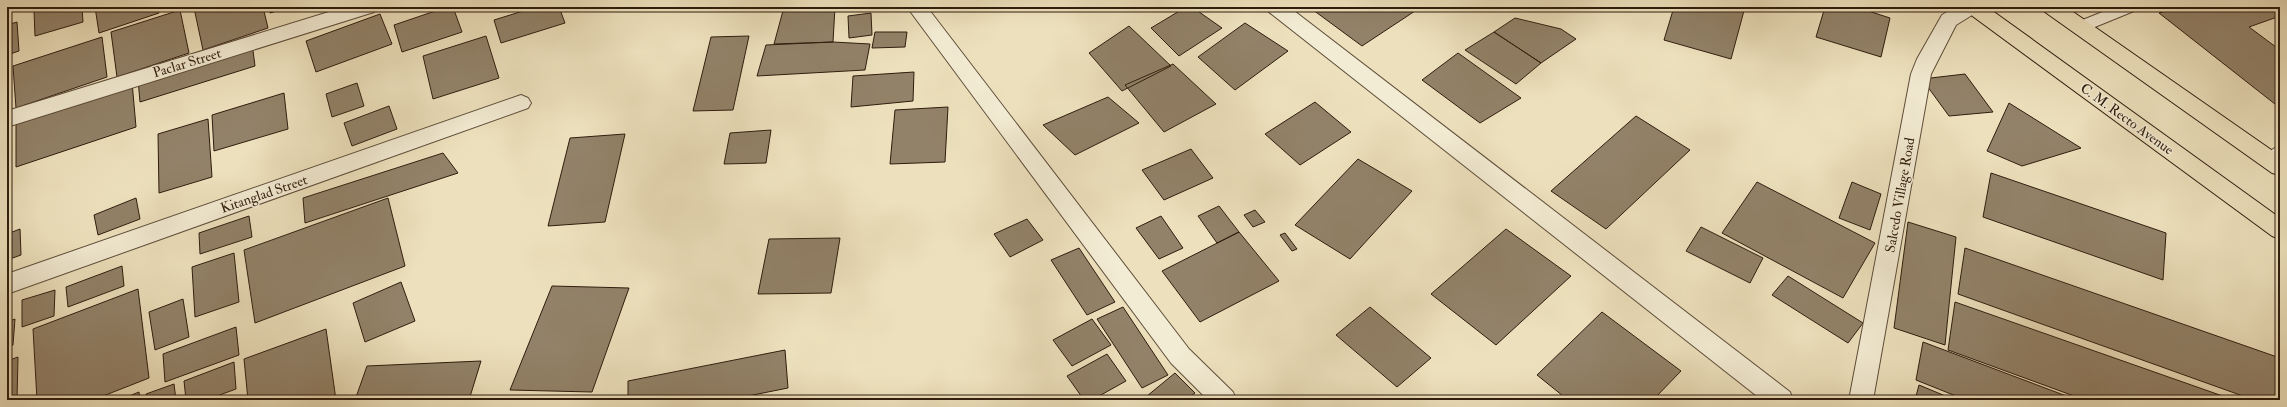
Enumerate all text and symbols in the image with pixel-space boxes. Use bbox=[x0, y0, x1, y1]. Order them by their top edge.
street label: Paclar Street bbox=[151, 44, 224, 81]
street label: C. M. Recto Avenue bbox=[2077, 79, 2177, 159]
street label: Salcedo Village Road bbox=[1882, 136, 1919, 254]
street label: Kitanglad Street bbox=[218, 171, 310, 217]

